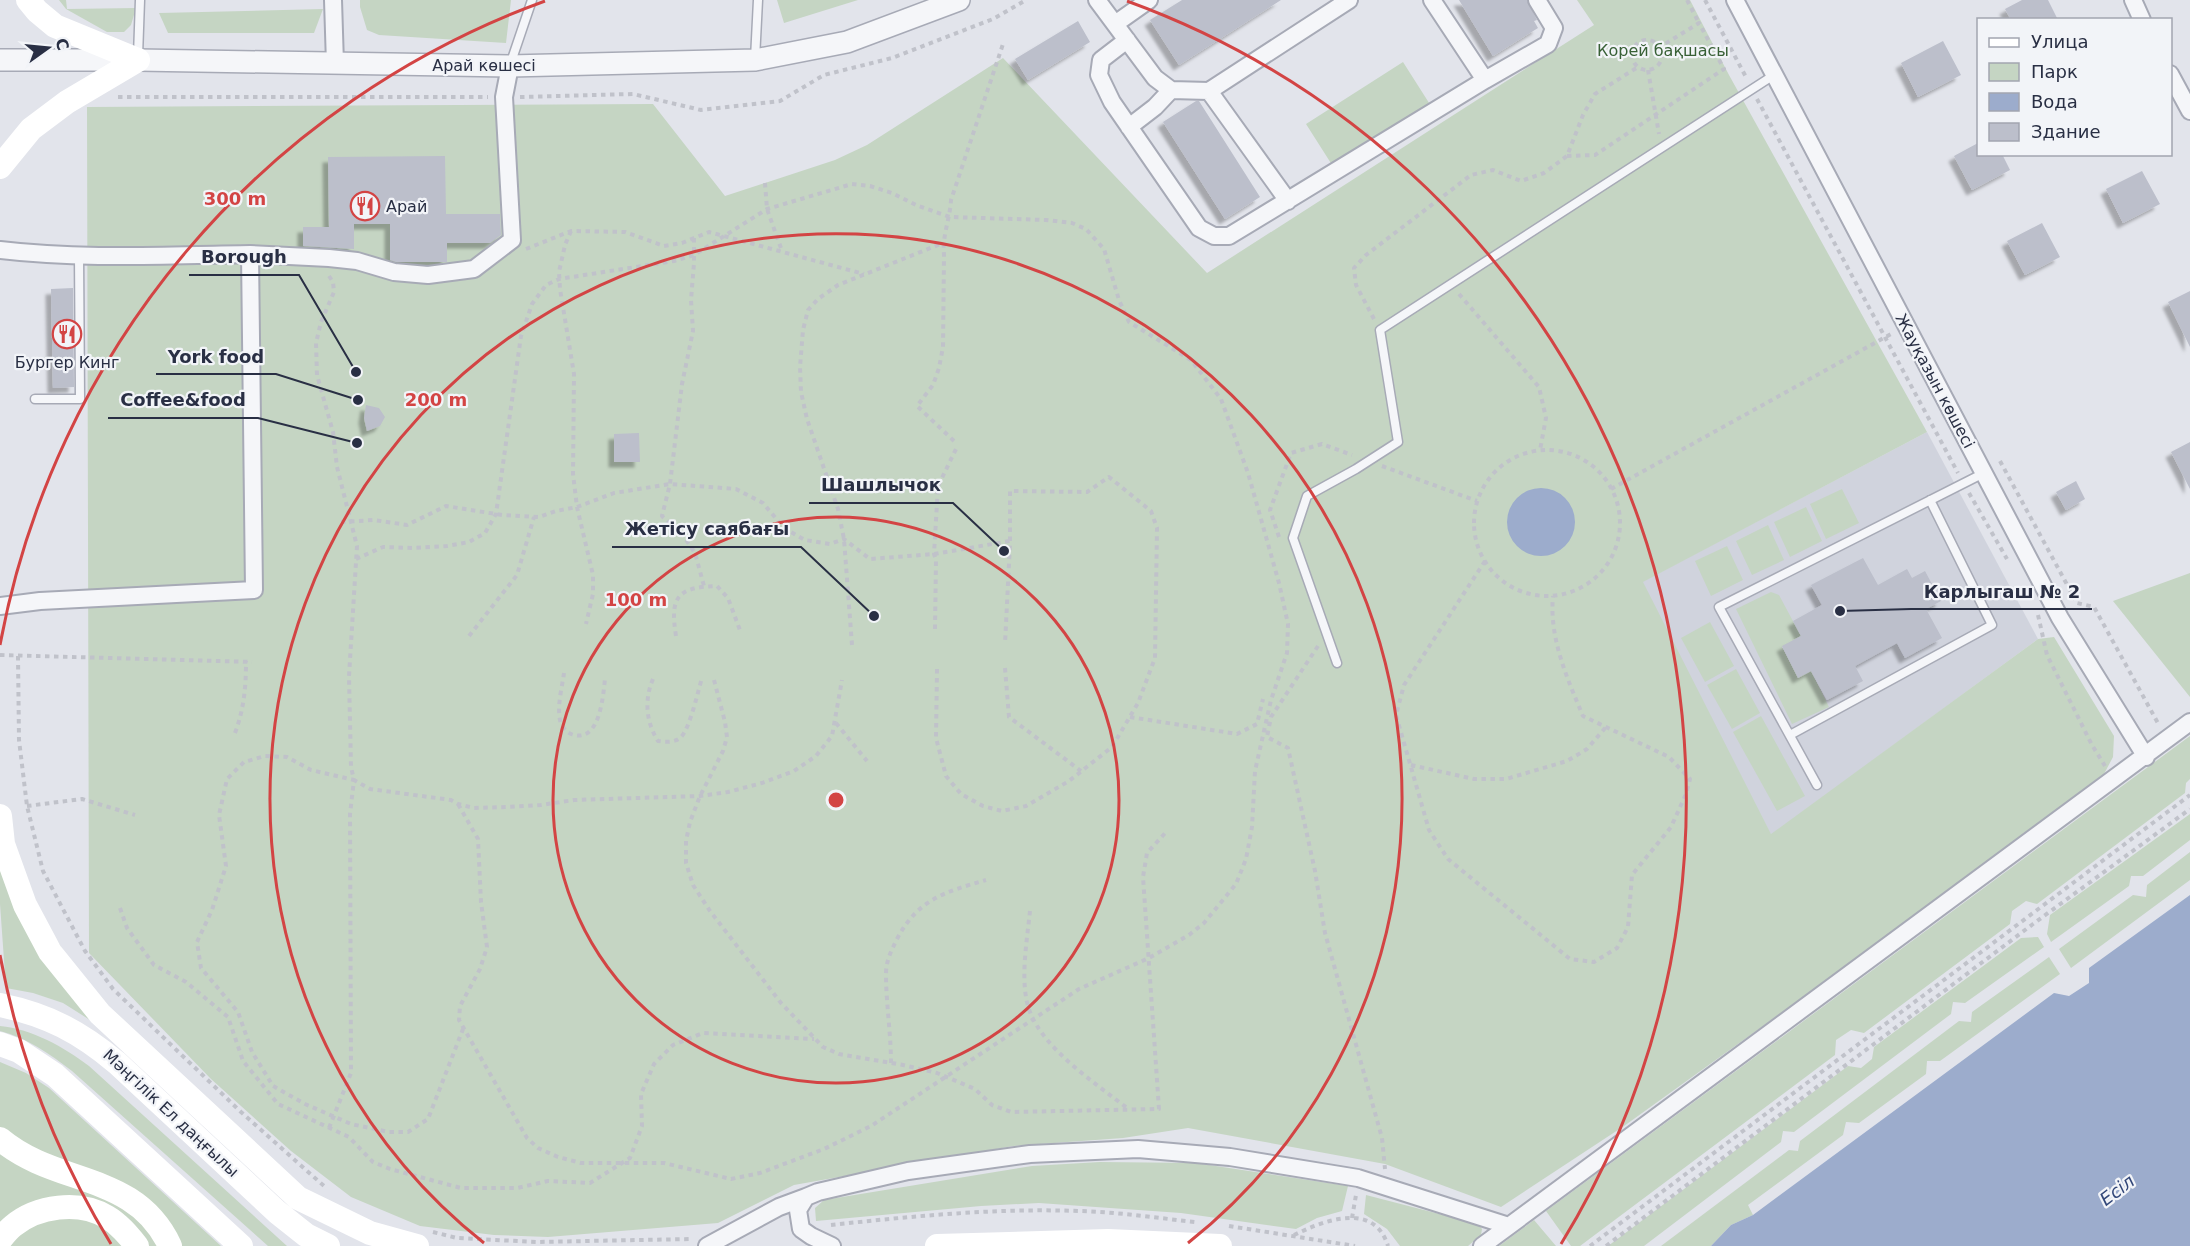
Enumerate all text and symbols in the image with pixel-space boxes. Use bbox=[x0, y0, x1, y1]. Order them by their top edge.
north arrow bbox=[18, 18, 78, 78]
legend bbox=[1977, 18, 2172, 156]
text: Улица bbox=[2031, 31, 2088, 52]
text: С bbox=[51, 36, 73, 52]
park label: Корей бақшасы bbox=[1597, 41, 1729, 60]
street label: Арай көшесі bbox=[432, 56, 536, 75]
text: Парк bbox=[2031, 61, 2078, 82]
text: Вода bbox=[2031, 91, 2078, 112]
text: Здание bbox=[2031, 121, 2101, 142]
text: 300 m bbox=[204, 188, 266, 209]
restaurant icon: Арай bbox=[349, 190, 381, 222]
place label: Арай bbox=[386, 197, 427, 216]
callout: Borough bbox=[189, 239, 299, 275]
text: Borough bbox=[201, 246, 287, 267]
street label: Жауқазын көшесі bbox=[1891, 310, 1979, 452]
restaurant icon: Бургер Кинг bbox=[51, 318, 83, 350]
callout: York food bbox=[156, 338, 276, 374]
text: York food bbox=[167, 346, 264, 367]
place label: Бургер Кинг bbox=[15, 353, 119, 372]
callout: Coffee&food bbox=[108, 382, 258, 418]
text: Coffee&food bbox=[120, 389, 246, 410]
text: 200 m bbox=[405, 389, 467, 410]
callout: Шашлычок bbox=[809, 467, 953, 503]
text: Шашлычок bbox=[821, 474, 941, 495]
callout: Жетісу саябағы bbox=[612, 511, 801, 547]
text: Жетісу саябағы bbox=[625, 518, 789, 539]
callout: Карлыгаш № 2 bbox=[1911, 573, 2092, 609]
text: Карлыгаш № 2 bbox=[1924, 581, 2080, 602]
text: 100 m bbox=[605, 589, 667, 610]
centre of rings bbox=[826, 790, 846, 810]
street label: Мәңгілік Ел даңғылы bbox=[99, 1045, 243, 1181]
water label: Есіл bbox=[2096, 1170, 2138, 1210]

